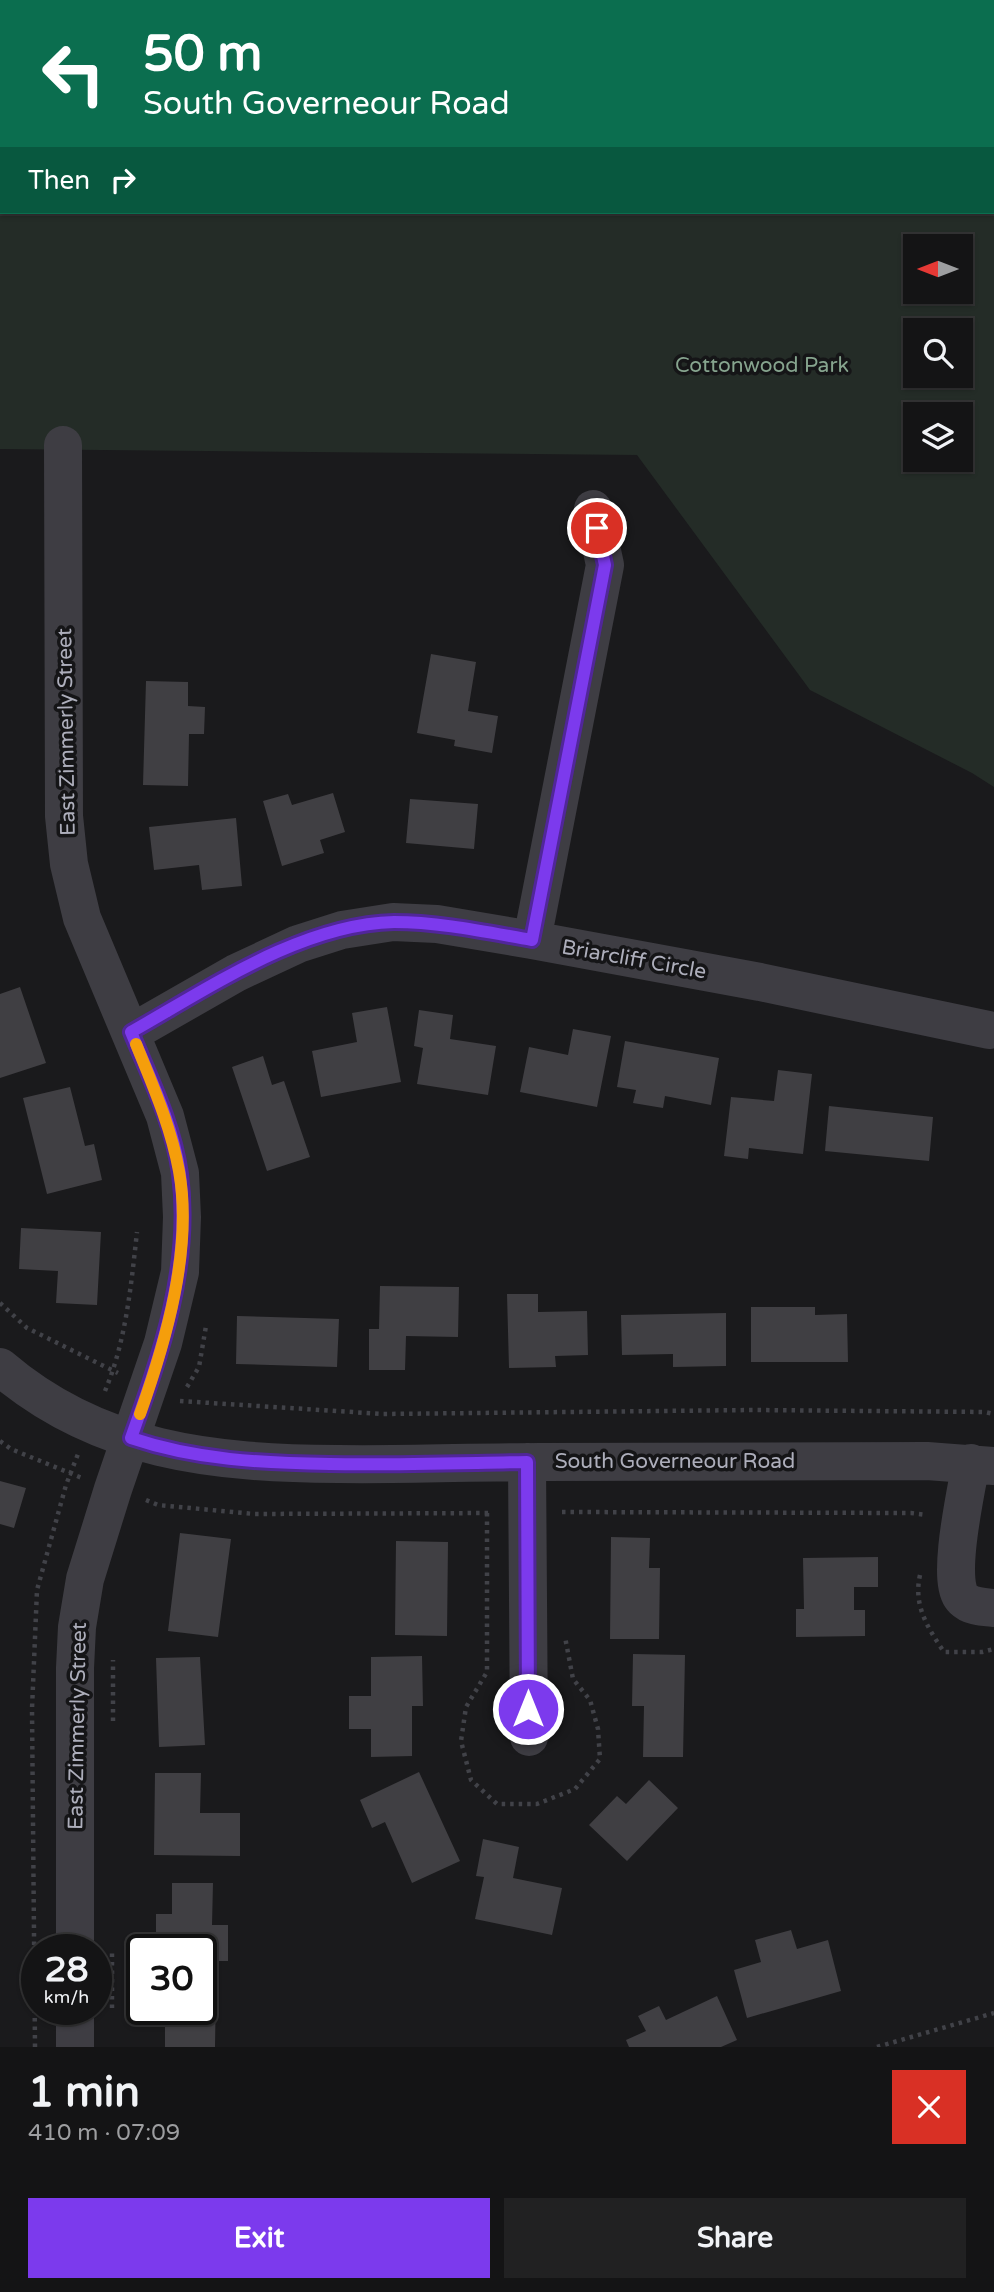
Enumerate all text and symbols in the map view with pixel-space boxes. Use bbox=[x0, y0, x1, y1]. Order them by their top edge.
text: 50 m bbox=[143, 25, 262, 84]
icon: left bbox=[28, 28, 119, 119]
text: South Governeour Road bbox=[143, 85, 510, 123]
icon: right bbox=[104, 161, 142, 199]
text: Then bbox=[28, 165, 90, 196]
north arrow bbox=[903, 234, 973, 304]
map controls bbox=[903, 234, 973, 472]
button: search bbox=[903, 318, 973, 388]
park label: Cottonwood Park bbox=[675, 353, 849, 378]
button: layers bbox=[903, 402, 973, 472]
pin bbox=[567, 498, 627, 558]
icon: arrive bbox=[578, 509, 616, 547]
street label: East Zimmerly Street bbox=[52, 628, 81, 836]
street label: Briarcliff Circle bbox=[560, 934, 708, 985]
street label: South Governeour Road bbox=[555, 1449, 795, 1474]
street label: East Zimmerly Street bbox=[63, 1622, 92, 1830]
position arrow bbox=[491, 1672, 565, 1746]
speed limit sign: 30 bbox=[126, 1934, 217, 2025]
text: 28 bbox=[45, 1949, 88, 1991]
text: km/h bbox=[44, 1986, 89, 2008]
text: 1 min bbox=[28, 2067, 140, 2118]
button: close bbox=[892, 2070, 966, 2144]
text: 410 m · 07:09 bbox=[28, 2119, 180, 2147]
button: Exit bbox=[28, 2198, 490, 2278]
button: Share bbox=[504, 2198, 966, 2278]

